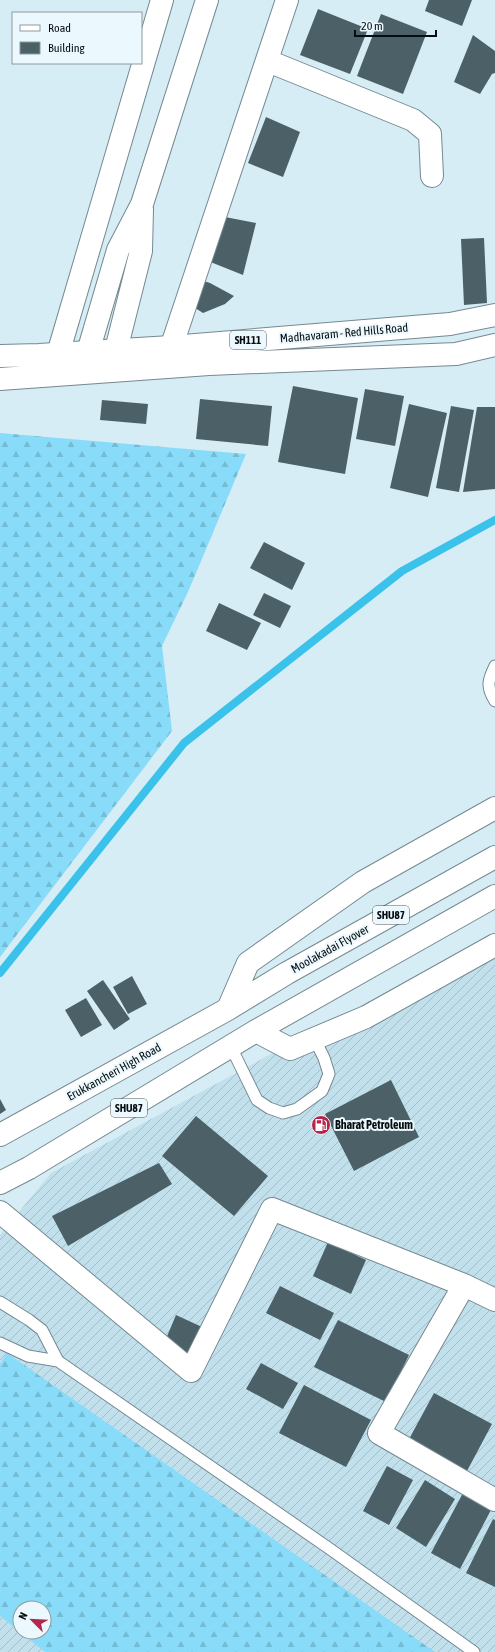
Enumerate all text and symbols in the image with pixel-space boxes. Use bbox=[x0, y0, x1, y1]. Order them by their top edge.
legend bbox=[12, 12, 142, 64]
scale bar bbox=[355, 12, 436, 38]
text: 20 m bbox=[361, 19, 383, 33]
text: Road bbox=[48, 21, 71, 35]
text: Building bbox=[48, 41, 86, 55]
street label: Madhavaram - Red Hills Road bbox=[279, 320, 409, 346]
road number: SH111 bbox=[230, 331, 266, 349]
road number: SHU87 bbox=[373, 906, 409, 924]
street label: Moolakadai Flyover bbox=[289, 922, 372, 976]
street label: Erukkancheri High Road bbox=[65, 1040, 163, 1104]
road number: SHU87 bbox=[111, 1099, 147, 1117]
fuel station icon: Bharat Petroleum bbox=[310, 1114, 332, 1136]
place label: Bharat Petroleum bbox=[335, 1118, 413, 1132]
north arrow bbox=[12, 1600, 52, 1640]
text: N bbox=[16, 1611, 30, 1621]

